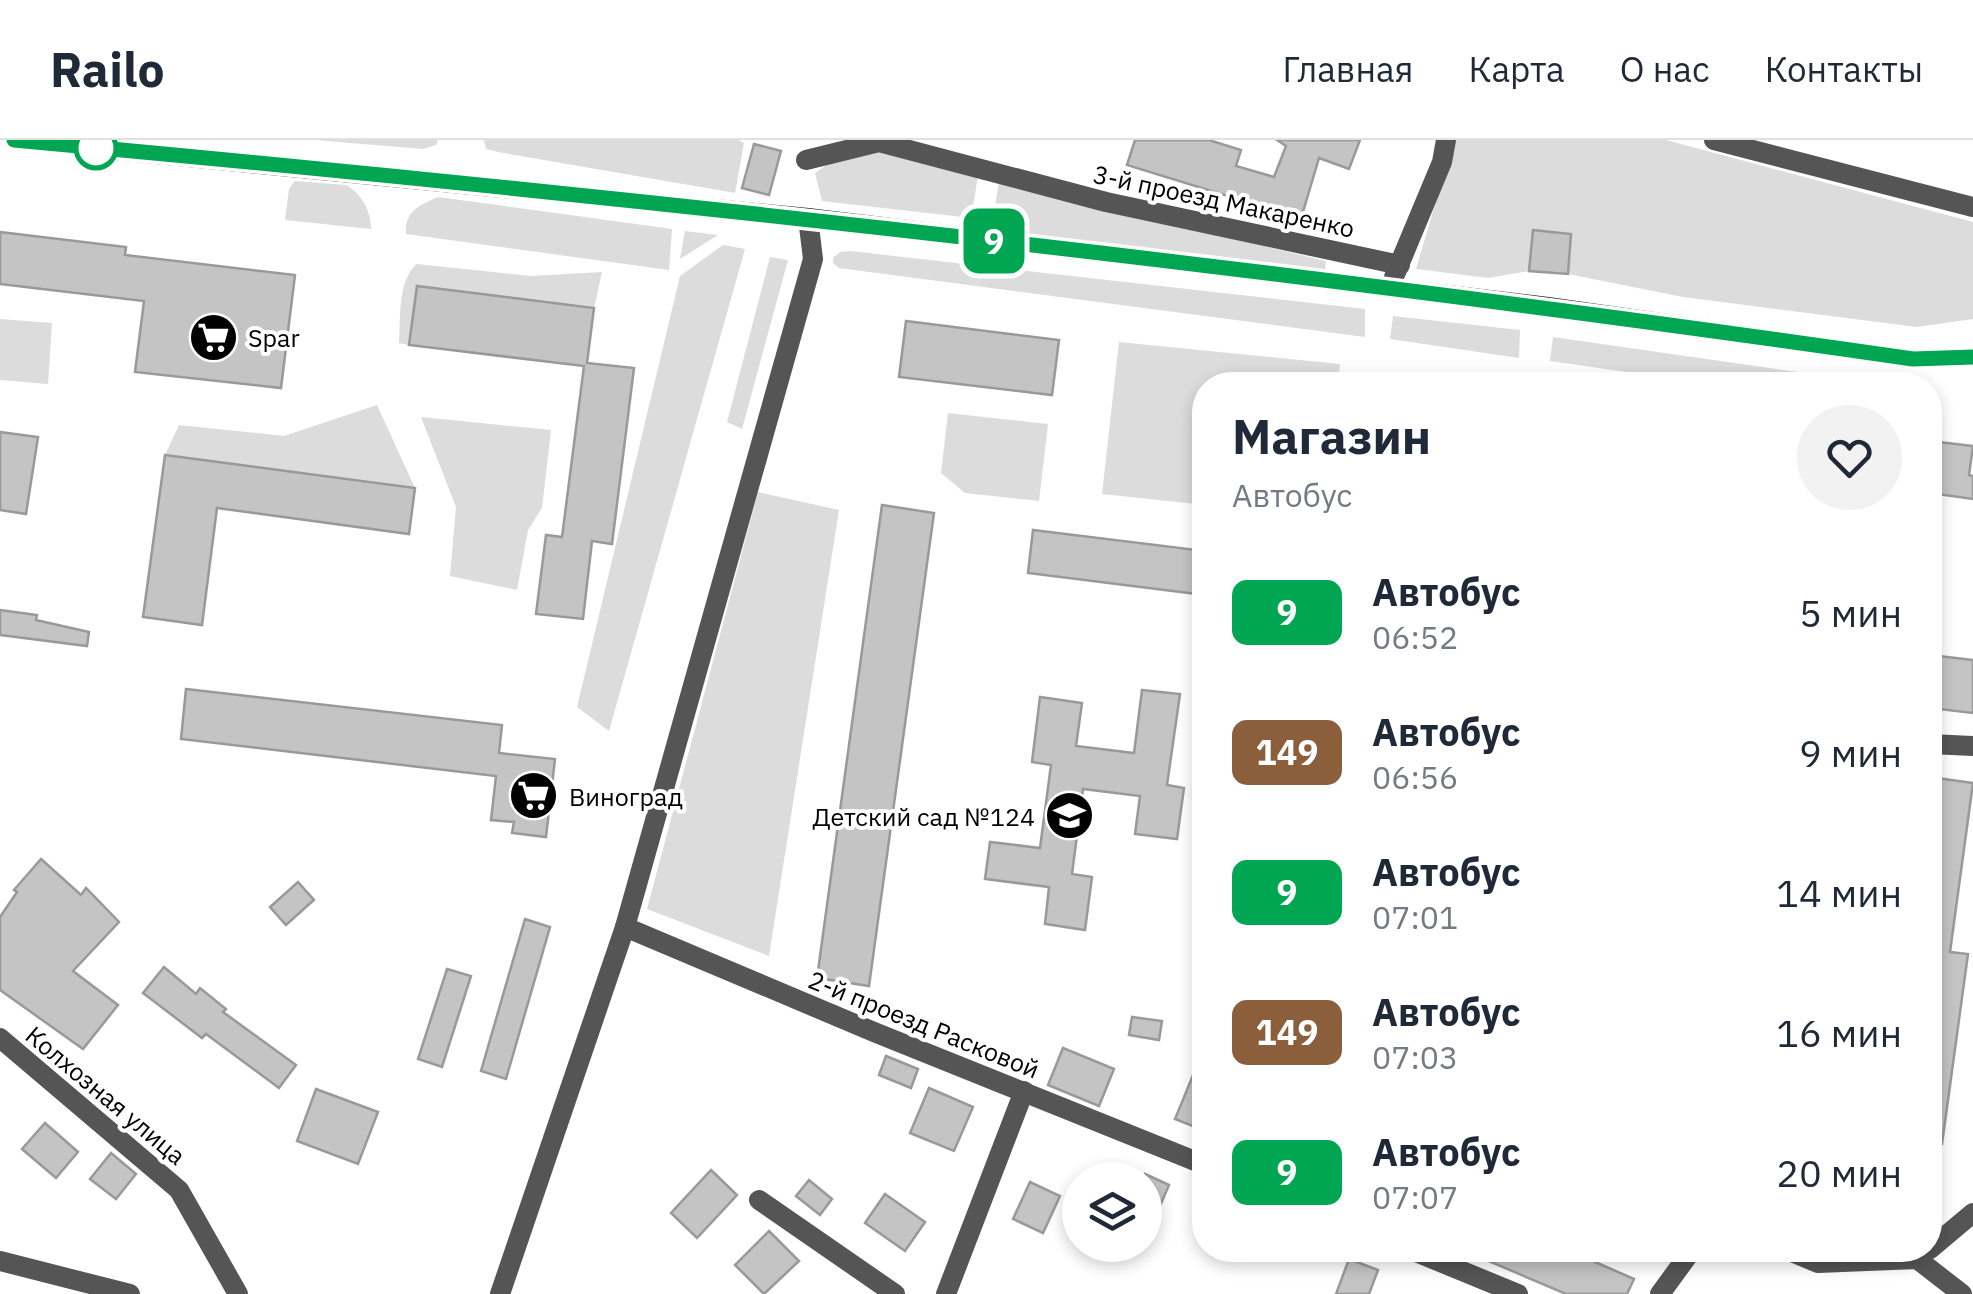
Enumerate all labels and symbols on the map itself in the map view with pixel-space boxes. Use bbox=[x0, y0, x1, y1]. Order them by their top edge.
unlabelled marker bbox=[75, 127, 117, 169]
street label: 3-й проезд Макаренко bbox=[1090, 157, 1358, 245]
line badge: 9 bbox=[962, 208, 1026, 274]
supermarket icon: Spar bbox=[187, 311, 239, 363]
place label: Spar bbox=[248, 321, 300, 354]
supermarket icon: Виноград bbox=[508, 770, 560, 822]
place label: Виноград bbox=[569, 780, 683, 813]
school or university icon: Детский сад №124 bbox=[1044, 790, 1096, 842]
place label: Детский сад №124 bbox=[812, 800, 1035, 833]
street label: 2-й проезд Расковой bbox=[804, 963, 1044, 1085]
street label: Колхозная улица bbox=[19, 1018, 193, 1172]

